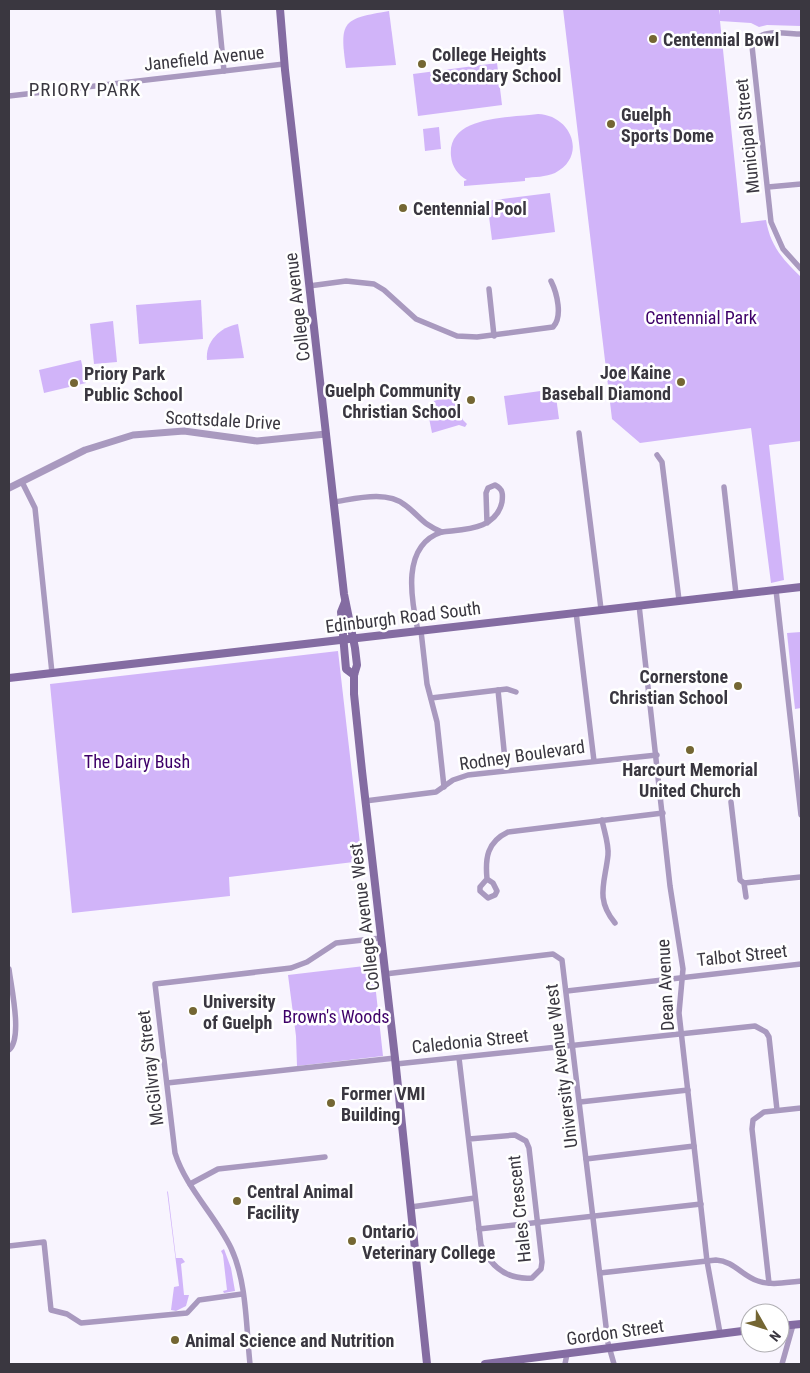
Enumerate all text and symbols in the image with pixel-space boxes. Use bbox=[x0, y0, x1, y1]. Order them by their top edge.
place label: Centennial Bowl bbox=[663, 29, 779, 50]
marker: Centennial Bowl bbox=[647, 33, 659, 45]
street label: Janefield Avenue bbox=[143, 41, 265, 75]
place label: College Heights Secondary School bbox=[432, 44, 561, 86]
marker: College Heights Secondary School bbox=[416, 58, 428, 70]
street label: Municipal Street bbox=[731, 77, 763, 195]
district label: PRIORY PARK bbox=[29, 78, 141, 101]
place label: Guelph Sports Dome bbox=[621, 104, 714, 146]
marker: Guelph Sports Dome bbox=[605, 118, 617, 130]
place label: Centennial Pool bbox=[413, 198, 527, 219]
marker: Centennial Pool bbox=[397, 202, 409, 214]
street label: College Avenue bbox=[280, 252, 314, 362]
park label: Centennial Park bbox=[645, 307, 757, 328]
place label: Joe Kaine Baseball Diamond bbox=[542, 362, 671, 404]
place label: Priory Park Public School bbox=[84, 363, 183, 405]
marker: Joe Kaine Baseball Diamond bbox=[675, 376, 687, 388]
marker: Priory Park Public School bbox=[68, 377, 80, 389]
place label: Guelph Community Christian School bbox=[325, 380, 461, 422]
marker: Guelph Community Christian School bbox=[465, 394, 477, 406]
street label: Scottsdale Drive bbox=[165, 406, 281, 434]
street label: Edinburgh Road South bbox=[324, 597, 482, 637]
place label: Cornerstone Christian School bbox=[609, 666, 728, 708]
marker: Cornerstone Christian School bbox=[732, 680, 744, 692]
street label: Rodney Boulevard bbox=[458, 736, 586, 774]
marker: Harcourt Memorial United Church bbox=[684, 744, 696, 756]
park label: The Dairy Bush bbox=[84, 751, 190, 772]
place label: Harcourt Memorial United Church bbox=[622, 759, 758, 801]
street label: College Avenue West bbox=[345, 842, 383, 992]
street label: Dean Avenue bbox=[652, 939, 678, 1031]
street label: Talbot Street bbox=[696, 940, 788, 970]
street label: University Avenue West bbox=[541, 983, 581, 1149]
place label: University of Guelph bbox=[203, 991, 275, 1033]
marker: University of Guelph bbox=[187, 1005, 199, 1017]
park label: Brown's Woods bbox=[282, 1006, 390, 1027]
street label: McGilvray Street bbox=[133, 1009, 167, 1127]
street label: Caledonia Street bbox=[411, 1024, 529, 1058]
place label: Former VMI Building bbox=[341, 1083, 425, 1125]
marker: Former VMI Building bbox=[325, 1097, 337, 1109]
street label: Hales Crescent bbox=[503, 1154, 535, 1264]
place label: Central Animal Facility bbox=[247, 1181, 353, 1223]
marker: Central Animal Facility bbox=[231, 1195, 243, 1207]
place label: Ontario Veterinary College bbox=[362, 1221, 496, 1263]
marker: Ontario Veterinary College bbox=[346, 1235, 358, 1247]
north arrow bbox=[740, 1303, 790, 1353]
street label: Gordon Street bbox=[565, 1315, 665, 1349]
text: N bbox=[766, 1328, 784, 1345]
place label: Animal Science and Nutrition bbox=[185, 1330, 394, 1351]
marker: Animal Science and Nutrition bbox=[169, 1334, 181, 1346]

